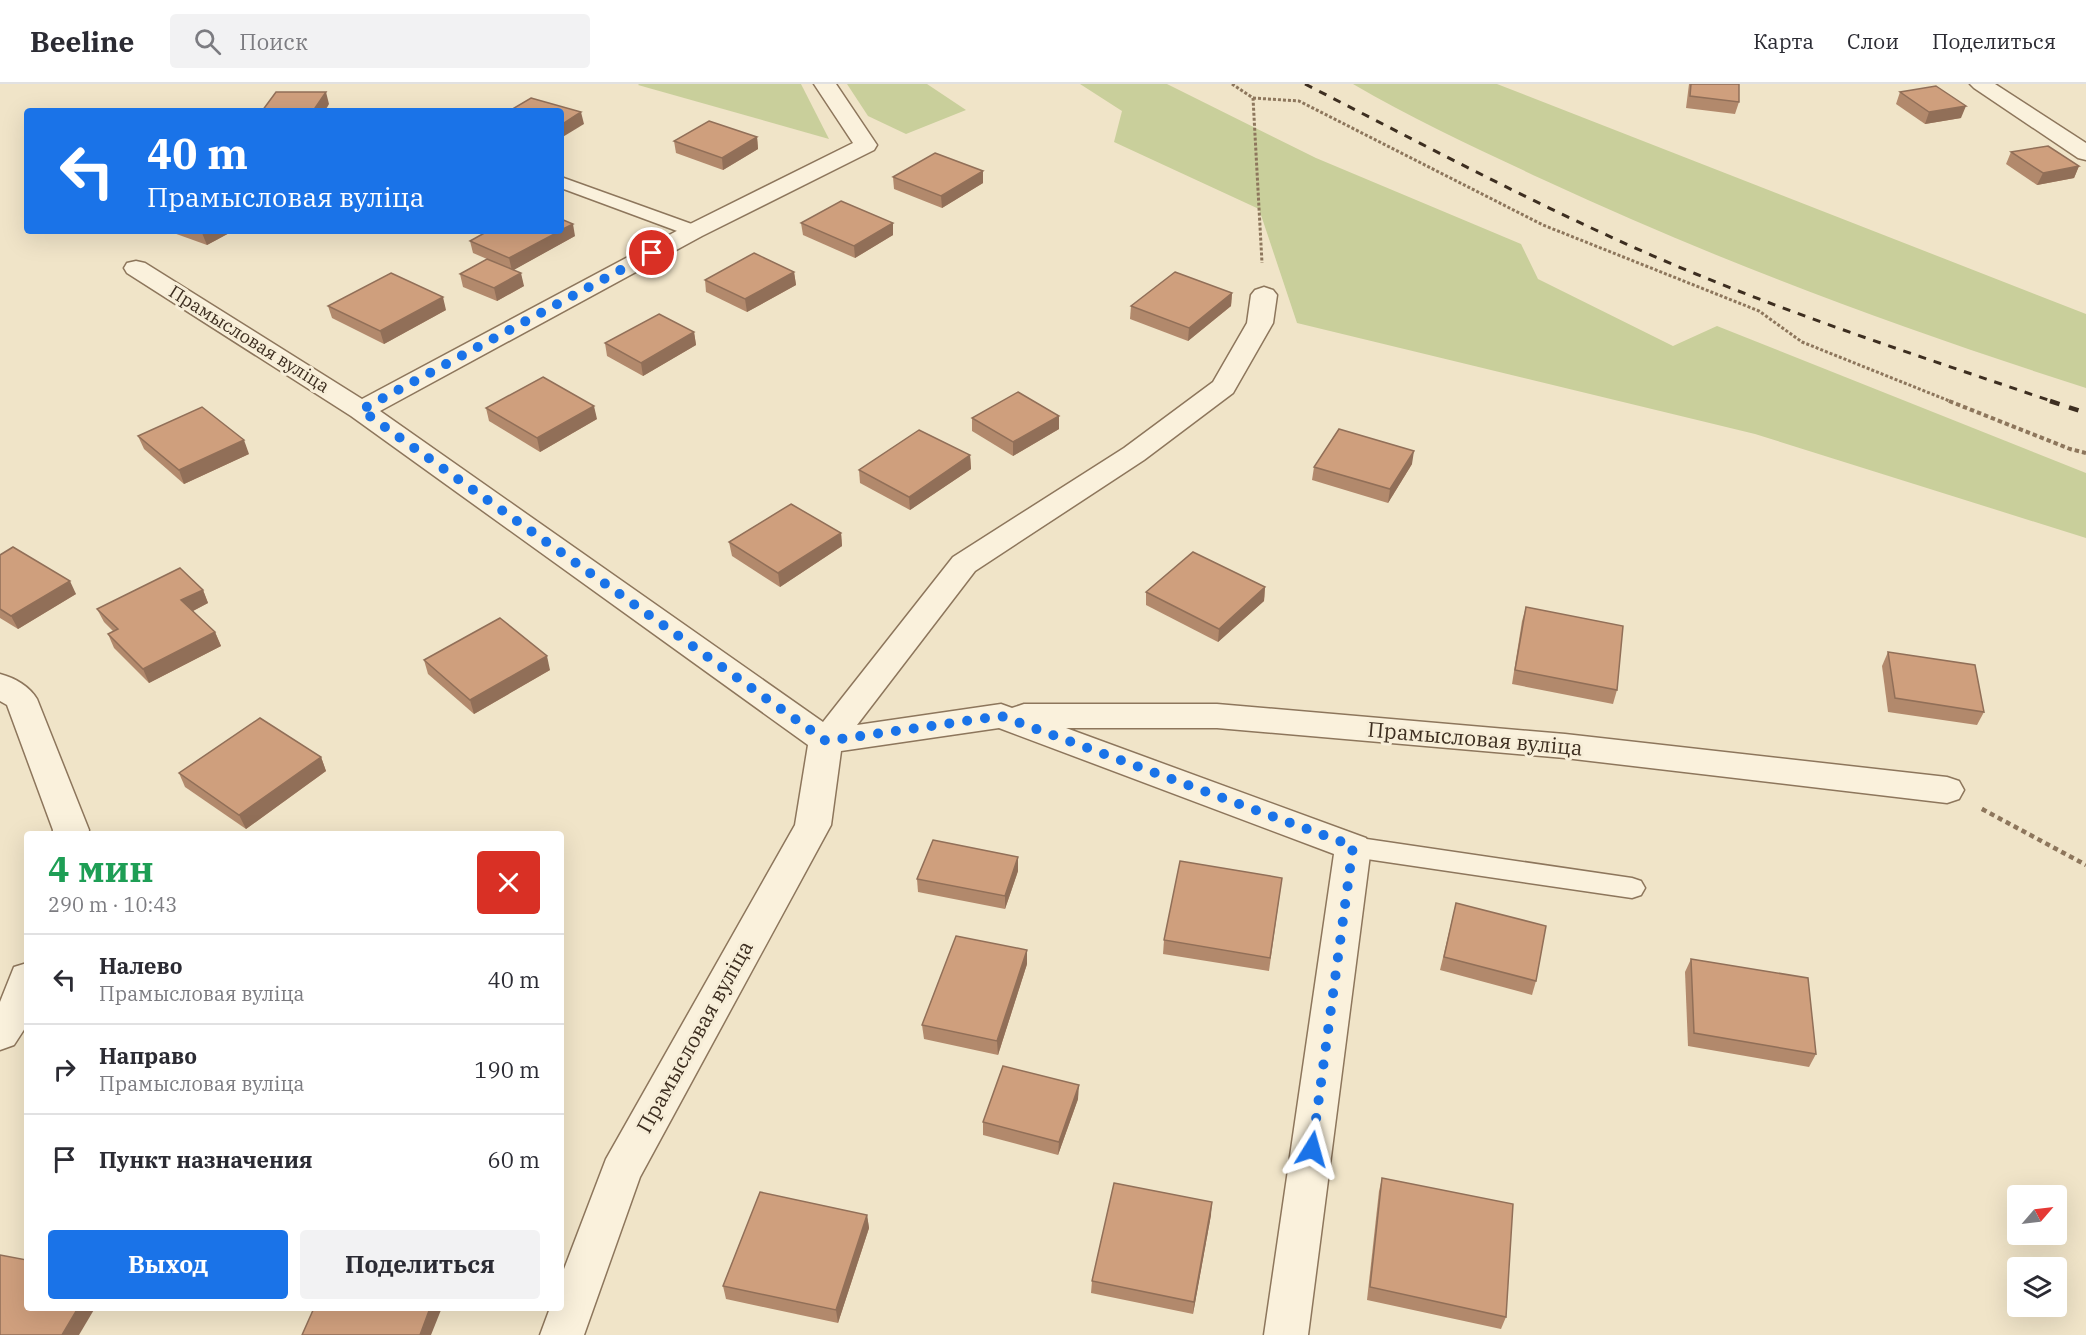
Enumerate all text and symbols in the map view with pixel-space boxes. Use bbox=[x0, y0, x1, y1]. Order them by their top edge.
search box bbox=[170, 14, 590, 68]
text: Beeline bbox=[30, 23, 134, 60]
icon: search bbox=[191, 25, 224, 58]
text: Поиск bbox=[239, 27, 308, 56]
text: Карта bbox=[1753, 27, 1814, 55]
text: Слои bbox=[1847, 27, 1899, 55]
text: Поделиться bbox=[1932, 27, 2056, 55]
text: 40 m bbox=[147, 126, 248, 181]
icon: left bbox=[48, 132, 126, 210]
text: Прамысловая вуліца bbox=[147, 179, 424, 214]
pin bbox=[626, 227, 677, 278]
icon: arrive bbox=[635, 236, 668, 269]
street label: Прамысловая вуліца bbox=[165, 280, 334, 397]
street label: Прамысловая вуліца bbox=[1366, 715, 1584, 761]
text: 4 мин bbox=[48, 845, 154, 892]
button: close bbox=[477, 851, 540, 914]
text: 290 m · 10:43 bbox=[48, 891, 177, 918]
street label: Прамысловая вуліца bbox=[630, 935, 759, 1138]
text: Налево bbox=[99, 951, 183, 980]
icon: left bbox=[48, 963, 81, 996]
text: 40 m bbox=[488, 965, 540, 994]
text: Прамысловая вуліца bbox=[99, 980, 305, 1007]
text: Направо bbox=[99, 1041, 197, 1070]
icon: right bbox=[48, 1053, 81, 1086]
text: 190 m bbox=[474, 1055, 540, 1084]
text: Прамысловая вуліца bbox=[99, 1070, 305, 1097]
position arrow bbox=[1280, 1117, 1344, 1181]
icon: arrive bbox=[48, 1143, 81, 1176]
text: Пункт назначения bbox=[99, 1145, 313, 1174]
text: 60 m bbox=[488, 1145, 540, 1174]
north arrow bbox=[2007, 1185, 2067, 1245]
map controls bbox=[2007, 1185, 2067, 1317]
button: Выход bbox=[48, 1230, 288, 1299]
button: Поделиться bbox=[300, 1230, 540, 1299]
button: layers bbox=[2007, 1257, 2067, 1317]

